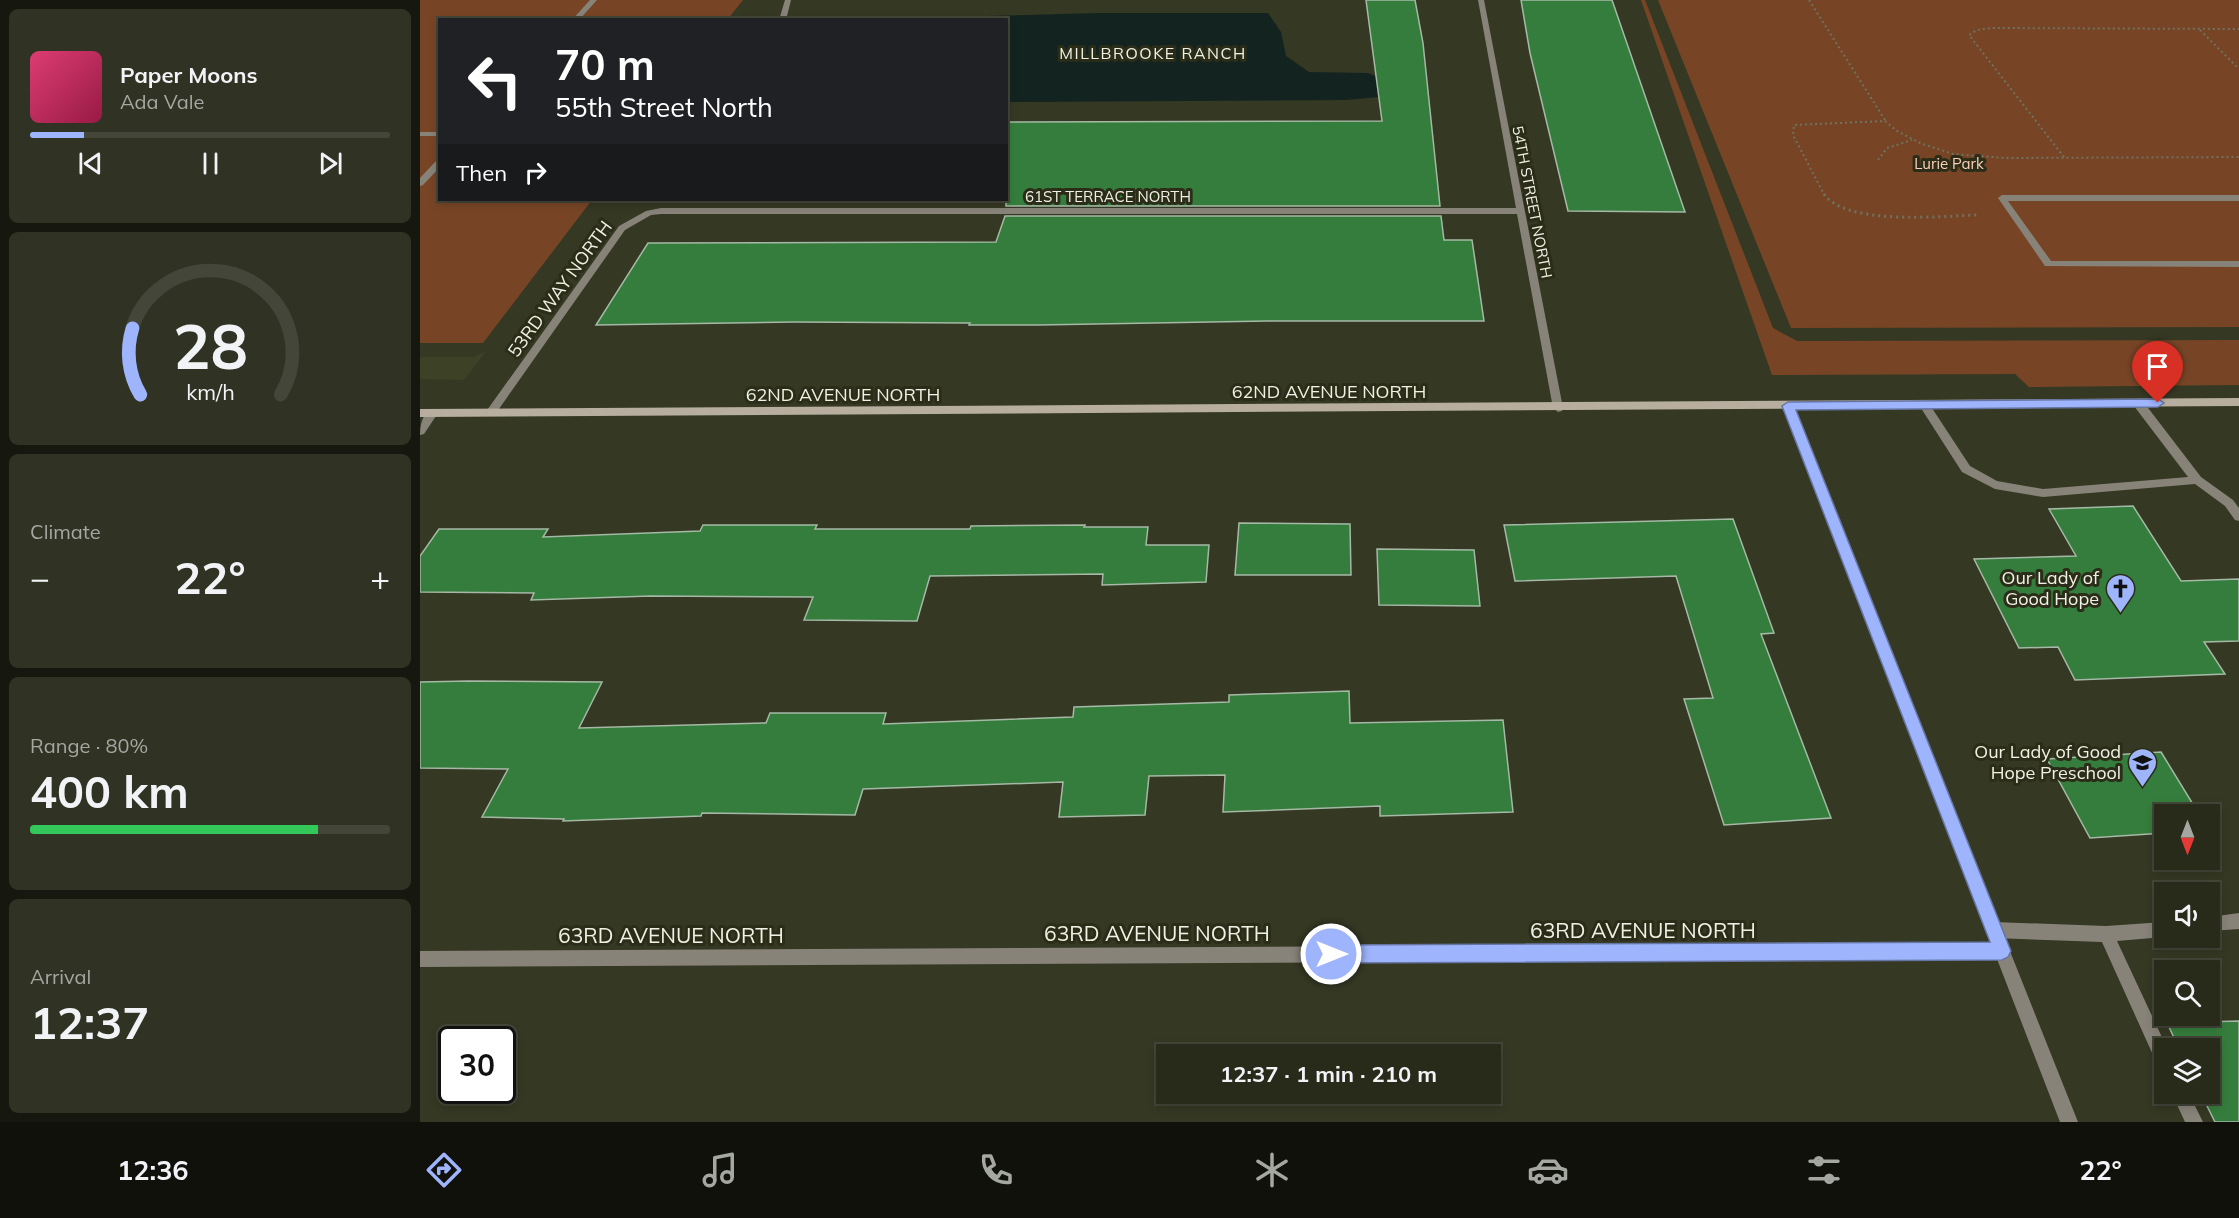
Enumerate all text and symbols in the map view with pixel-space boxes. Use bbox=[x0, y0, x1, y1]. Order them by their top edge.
text: 70 m bbox=[555, 38, 655, 91]
icon: left bbox=[456, 42, 534, 120]
district label: MILLBROOKE RANCH bbox=[1059, 43, 1247, 63]
text: Paper Moons bbox=[120, 61, 258, 89]
text: Ada Vale bbox=[120, 89, 204, 114]
text: 55th Street North bbox=[555, 90, 773, 124]
street label: 54TH STREET NORTH bbox=[1508, 124, 1557, 280]
icon: previous bbox=[74, 147, 107, 180]
icon: pause bbox=[194, 147, 227, 180]
icon: next bbox=[314, 147, 347, 180]
park label: Lurie Park bbox=[1914, 154, 1984, 173]
icon: right bbox=[519, 156, 552, 189]
text: Then bbox=[456, 159, 507, 187]
street label: 61ST TERRACE NORTH bbox=[1025, 187, 1191, 206]
street label: 53RD WAY NORTH bbox=[502, 216, 617, 361]
text: 28 bbox=[173, 307, 247, 386]
pin bbox=[2132, 341, 2183, 403]
icon: arrive bbox=[2141, 350, 2174, 383]
text: km/h bbox=[186, 379, 234, 406]
street label: 62ND AVENUE NORTH bbox=[1232, 380, 1426, 403]
street label: 62ND AVENUE NORTH bbox=[746, 383, 940, 406]
text: Climate bbox=[30, 519, 101, 544]
text: 22° bbox=[174, 549, 246, 605]
text: − bbox=[30, 557, 50, 598]
text: + bbox=[370, 557, 390, 598]
place label: Our Lady of Good Hope bbox=[2002, 566, 2100, 610]
church icon: Our Lady of Good Hope bbox=[2104, 572, 2136, 614]
text: Range · 80% bbox=[30, 733, 148, 758]
place label: Our Lady of Good Hope Preschool bbox=[1974, 740, 2121, 784]
school or university icon: Our Lady of Good Hope Preschool bbox=[2126, 746, 2158, 788]
text: 400 km bbox=[30, 763, 189, 819]
north arrow bbox=[2154, 804, 2220, 870]
map controls bbox=[2154, 804, 2220, 1104]
button: sound bbox=[2154, 882, 2220, 948]
street label: 63RD AVENUE NORTH bbox=[1530, 917, 1756, 943]
street label: 63RD AVENUE NORTH bbox=[1044, 920, 1270, 946]
street label: 63RD AVENUE NORTH bbox=[558, 922, 784, 948]
position arrow bbox=[1299, 922, 1363, 986]
button: search bbox=[2154, 960, 2220, 1026]
text: Arrival bbox=[30, 964, 91, 989]
text: 12:37 bbox=[30, 994, 149, 1050]
speed limit sign: 30 bbox=[438, 1026, 516, 1104]
button: layers bbox=[2154, 1038, 2220, 1104]
text: 12:37 · 1 min · 210 m bbox=[1220, 1060, 1437, 1088]
icon: directions bbox=[423, 1149, 465, 1191]
icon: music bbox=[699, 1149, 741, 1191]
icon: phone bbox=[975, 1149, 1017, 1191]
icon: climate bbox=[1251, 1149, 1293, 1191]
icon: car bbox=[1527, 1149, 1569, 1191]
icon: filters bbox=[1803, 1149, 1845, 1191]
text: 12:36 bbox=[117, 1153, 189, 1187]
text: 22° bbox=[2079, 1153, 2122, 1187]

